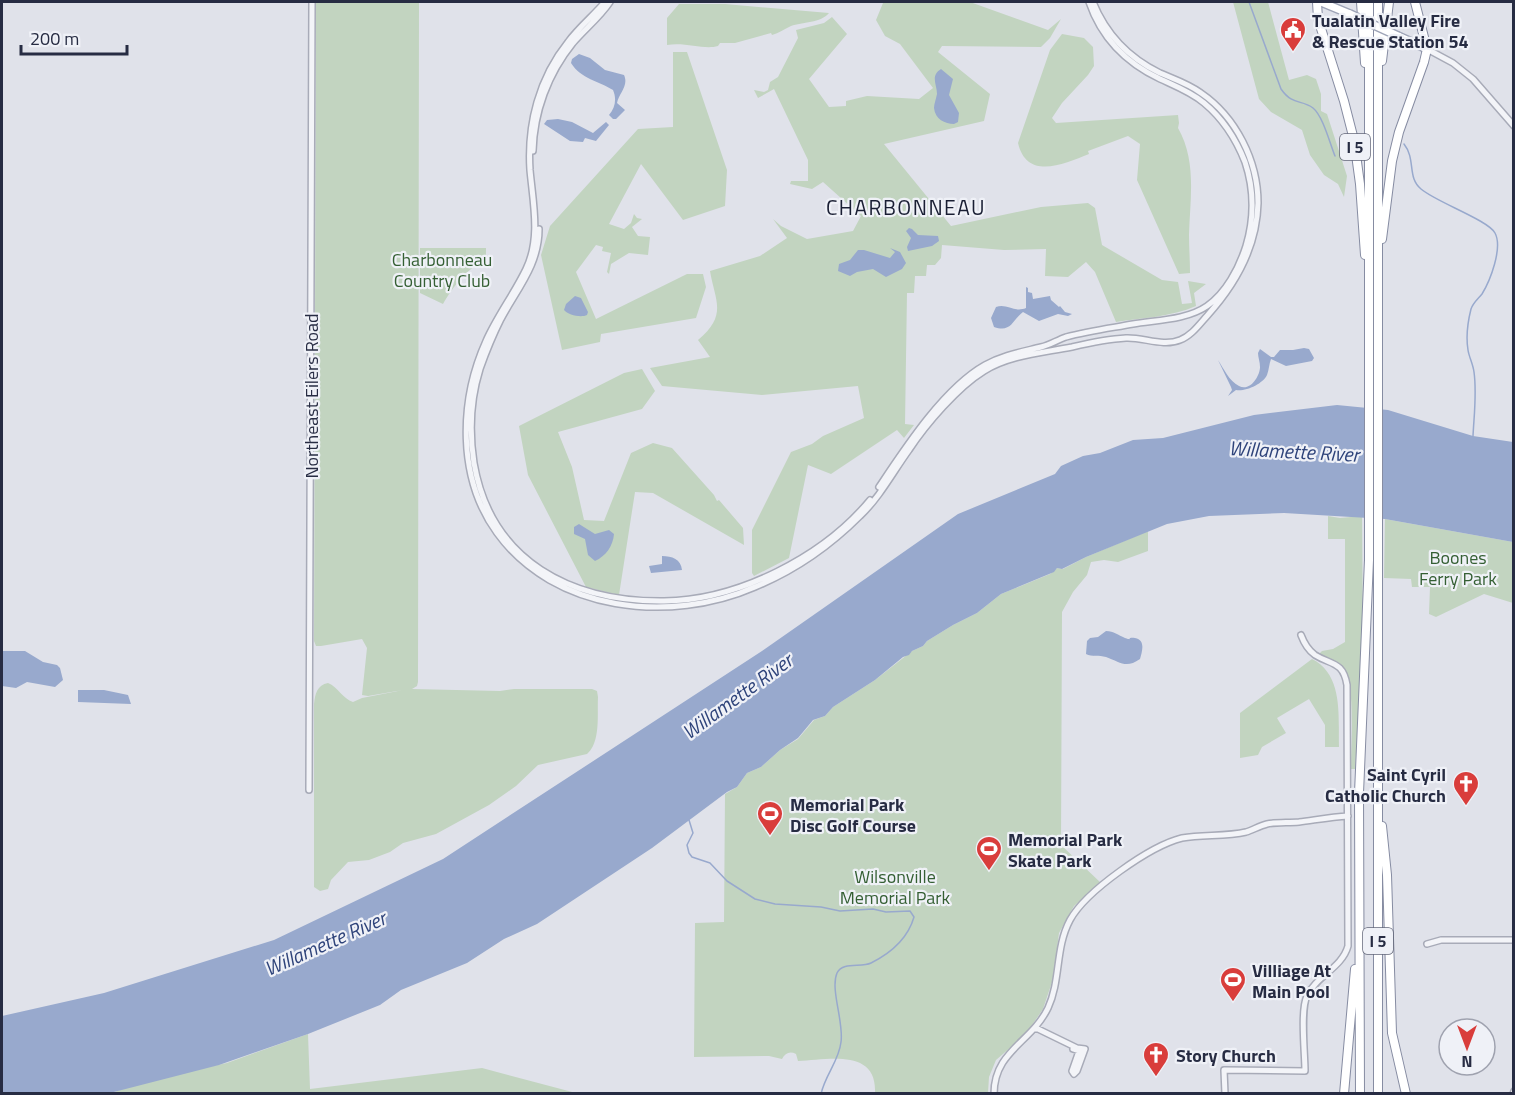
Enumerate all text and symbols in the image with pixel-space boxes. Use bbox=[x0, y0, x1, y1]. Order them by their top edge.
place label: Tualatin Valley Fire & Rescue Station 54 bbox=[1312, 7, 1469, 55]
public building icon: Tualatin Valley Fire & Rescue Station 54 bbox=[1278, 15, 1308, 53]
scale bar bbox=[21, 18, 128, 56]
text: 200 m bbox=[30, 25, 79, 52]
road number: I 5 bbox=[1340, 134, 1370, 160]
district label: CHARBONNEAU bbox=[826, 191, 986, 223]
park label: Charbonneau Country Club bbox=[392, 246, 492, 294]
street label: Northeast Eilers Road bbox=[298, 313, 325, 479]
water label: Willamette River bbox=[1228, 432, 1362, 470]
park label: Boones Ferry Park bbox=[1419, 544, 1497, 592]
water label: Willamette River bbox=[675, 644, 801, 747]
place label: Saint Cyril Catholic Church bbox=[1325, 761, 1446, 809]
church icon: Saint Cyril Catholic Church bbox=[1451, 769, 1481, 807]
place label: Memorial Park Disc Golf Course bbox=[790, 791, 916, 839]
sports icon: Memorial Park Disc Golf Course bbox=[755, 799, 785, 837]
place label: Memorial Park Skate Park bbox=[1008, 826, 1123, 874]
sports icon: Memorial Park Skate Park bbox=[974, 834, 1004, 872]
park label: Wilsonville Memorial Park bbox=[840, 863, 951, 911]
water label: Willamette River bbox=[259, 901, 393, 984]
road number: I 5 bbox=[1363, 928, 1393, 954]
place label: Villiage At Main Pool bbox=[1252, 957, 1331, 1005]
sports icon: Villiage At Main Pool bbox=[1218, 965, 1248, 1003]
north arrow bbox=[1437, 1017, 1497, 1077]
church icon: Story Church bbox=[1141, 1040, 1171, 1078]
place label: Story Church bbox=[1176, 1042, 1276, 1069]
text: N bbox=[1461, 1050, 1473, 1074]

